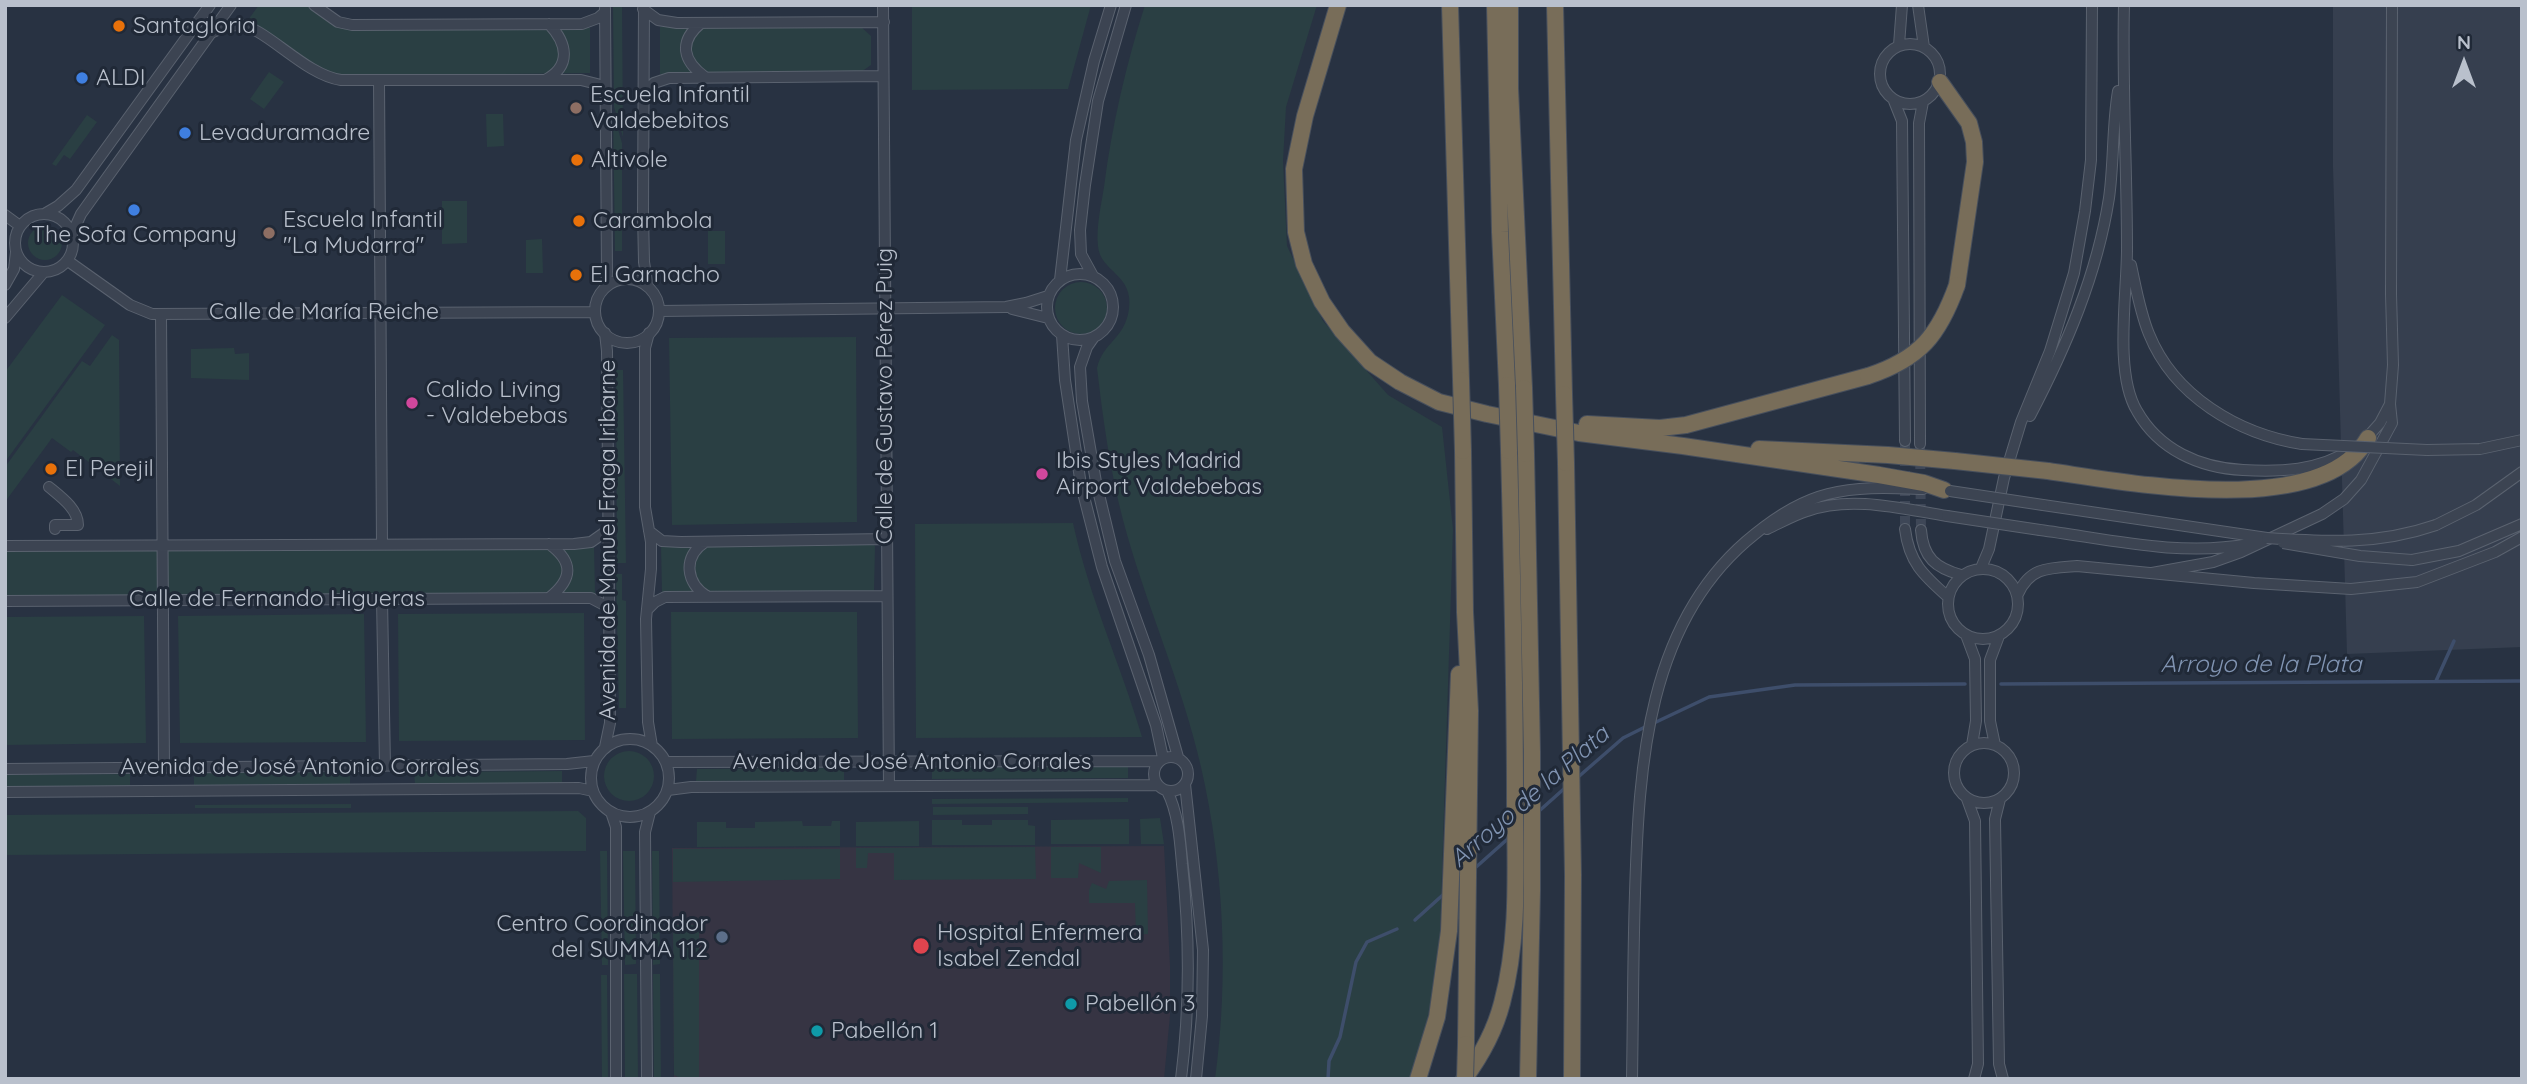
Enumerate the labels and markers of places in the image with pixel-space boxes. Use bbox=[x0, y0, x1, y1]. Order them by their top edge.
place label: Santagloria bbox=[133, 12, 256, 40]
marker: Santagloria bbox=[111, 18, 127, 34]
place label: ALDI bbox=[96, 64, 145, 92]
marker: ALDI bbox=[74, 70, 90, 86]
place label: Escuela Infantil Valdebebitos bbox=[590, 81, 750, 135]
marker: Escuela Infantil Valdebebitos bbox=[568, 100, 584, 116]
place label: Levaduramadre bbox=[199, 119, 370, 147]
marker: Levaduramadre bbox=[177, 125, 193, 141]
place label: Altivole bbox=[591, 146, 668, 174]
marker: Altivole bbox=[569, 152, 585, 168]
marker: The Sofa Company bbox=[126, 202, 142, 218]
place label: Escuela Infantil "La Mudarra" bbox=[283, 206, 443, 260]
place label: Carambola bbox=[593, 207, 713, 235]
marker: Carambola bbox=[571, 213, 587, 229]
place label: The Sofa Company bbox=[31, 221, 237, 249]
marker: Escuela Infantil "La Mudarra" bbox=[261, 225, 277, 241]
place label: El Garnacho bbox=[590, 261, 720, 289]
marker: El Garnacho bbox=[568, 267, 584, 283]
place label: Calido Living - Valdebebas bbox=[426, 376, 568, 430]
marker: Calido Living - Valdebebas bbox=[404, 395, 420, 411]
place label: Ibis Styles Madrid Airport Valdebebas bbox=[1056, 447, 1262, 501]
place label: El Perejil bbox=[65, 455, 154, 483]
marker: El Perejil bbox=[43, 461, 59, 477]
marker: Ibis Styles Madrid Airport Valdebebas bbox=[1034, 466, 1050, 482]
place label: Centro Coordinador del SUMMA 112 bbox=[496, 910, 708, 964]
place label: Hospital Enfermera Isabel Zendal bbox=[937, 919, 1143, 973]
marker: Centro Coordinador del SUMMA 112 bbox=[714, 929, 730, 945]
marker: Hospital Enfermera Isabel Zendal bbox=[911, 936, 931, 956]
place label: Pabellón 3 bbox=[1085, 990, 1196, 1018]
marker: Pabellón 3 bbox=[1063, 996, 1079, 1012]
place label: Pabellón 1 bbox=[831, 1017, 938, 1045]
marker: Pabellón 1 bbox=[809, 1023, 825, 1039]

